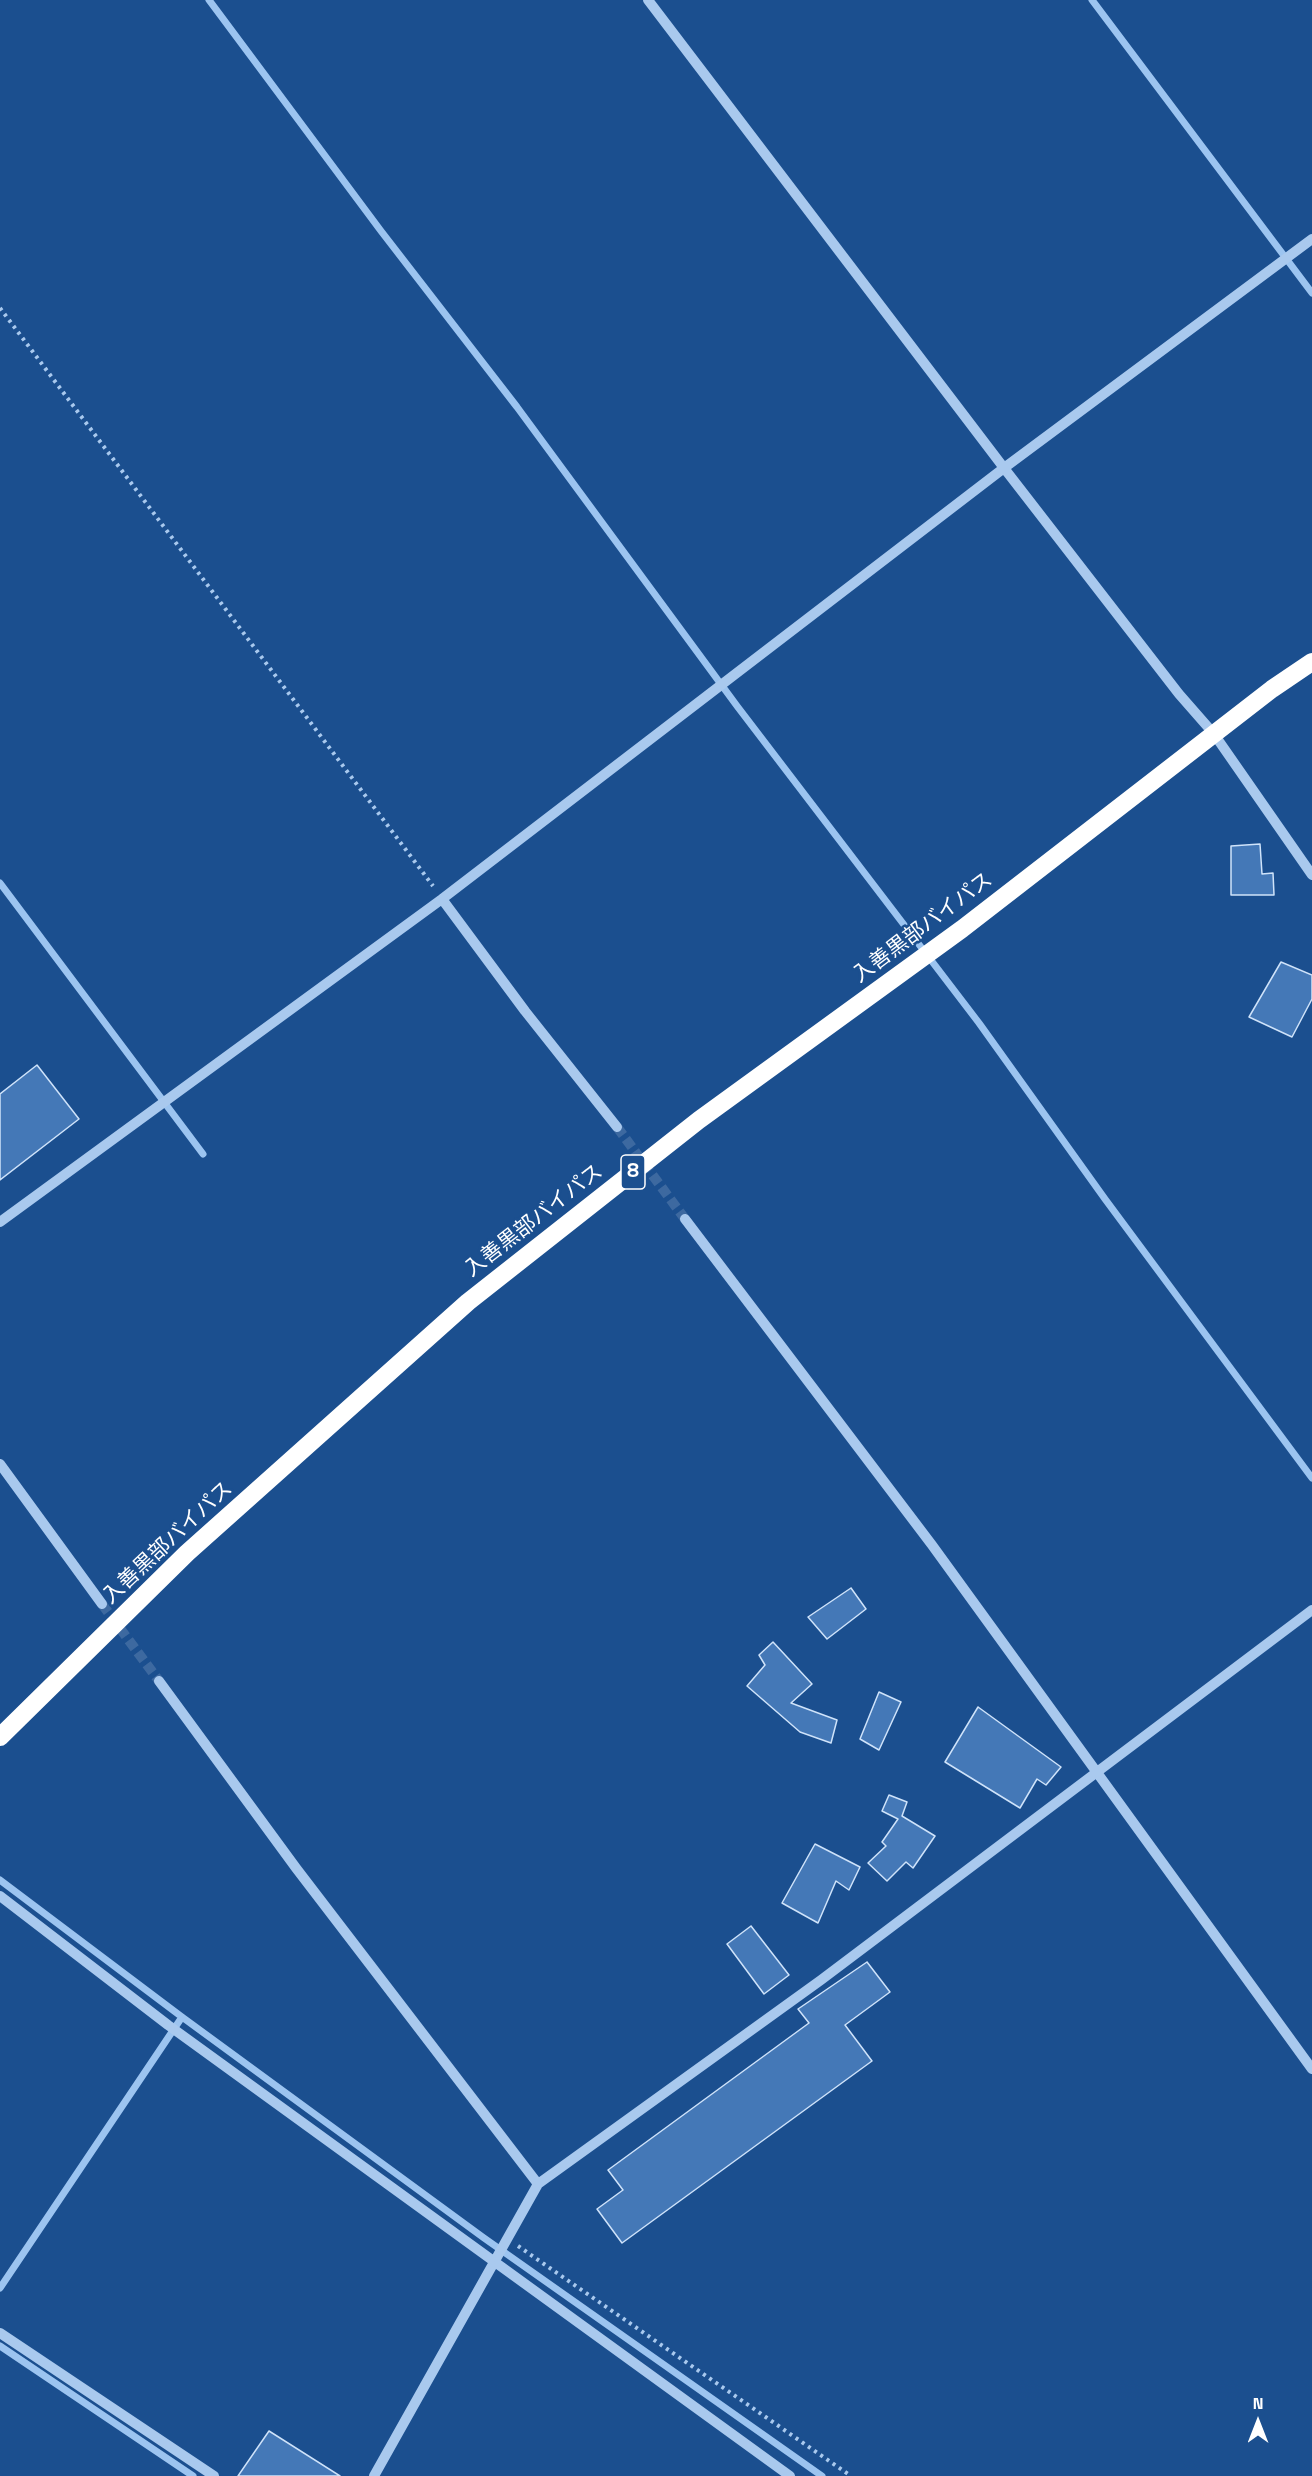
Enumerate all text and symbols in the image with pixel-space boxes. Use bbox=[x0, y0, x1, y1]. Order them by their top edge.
street label: 入善黒部バイパス bbox=[848, 867, 998, 989]
road number: 8 bbox=[621, 1155, 645, 1189]
street label: 入善黒部バイパス bbox=[460, 1159, 608, 1283]
street label: 入善黒部バイパス bbox=[98, 1476, 238, 1610]
north arrow bbox=[1228, 2392, 1288, 2452]
text: N bbox=[1253, 2393, 1263, 2414]

